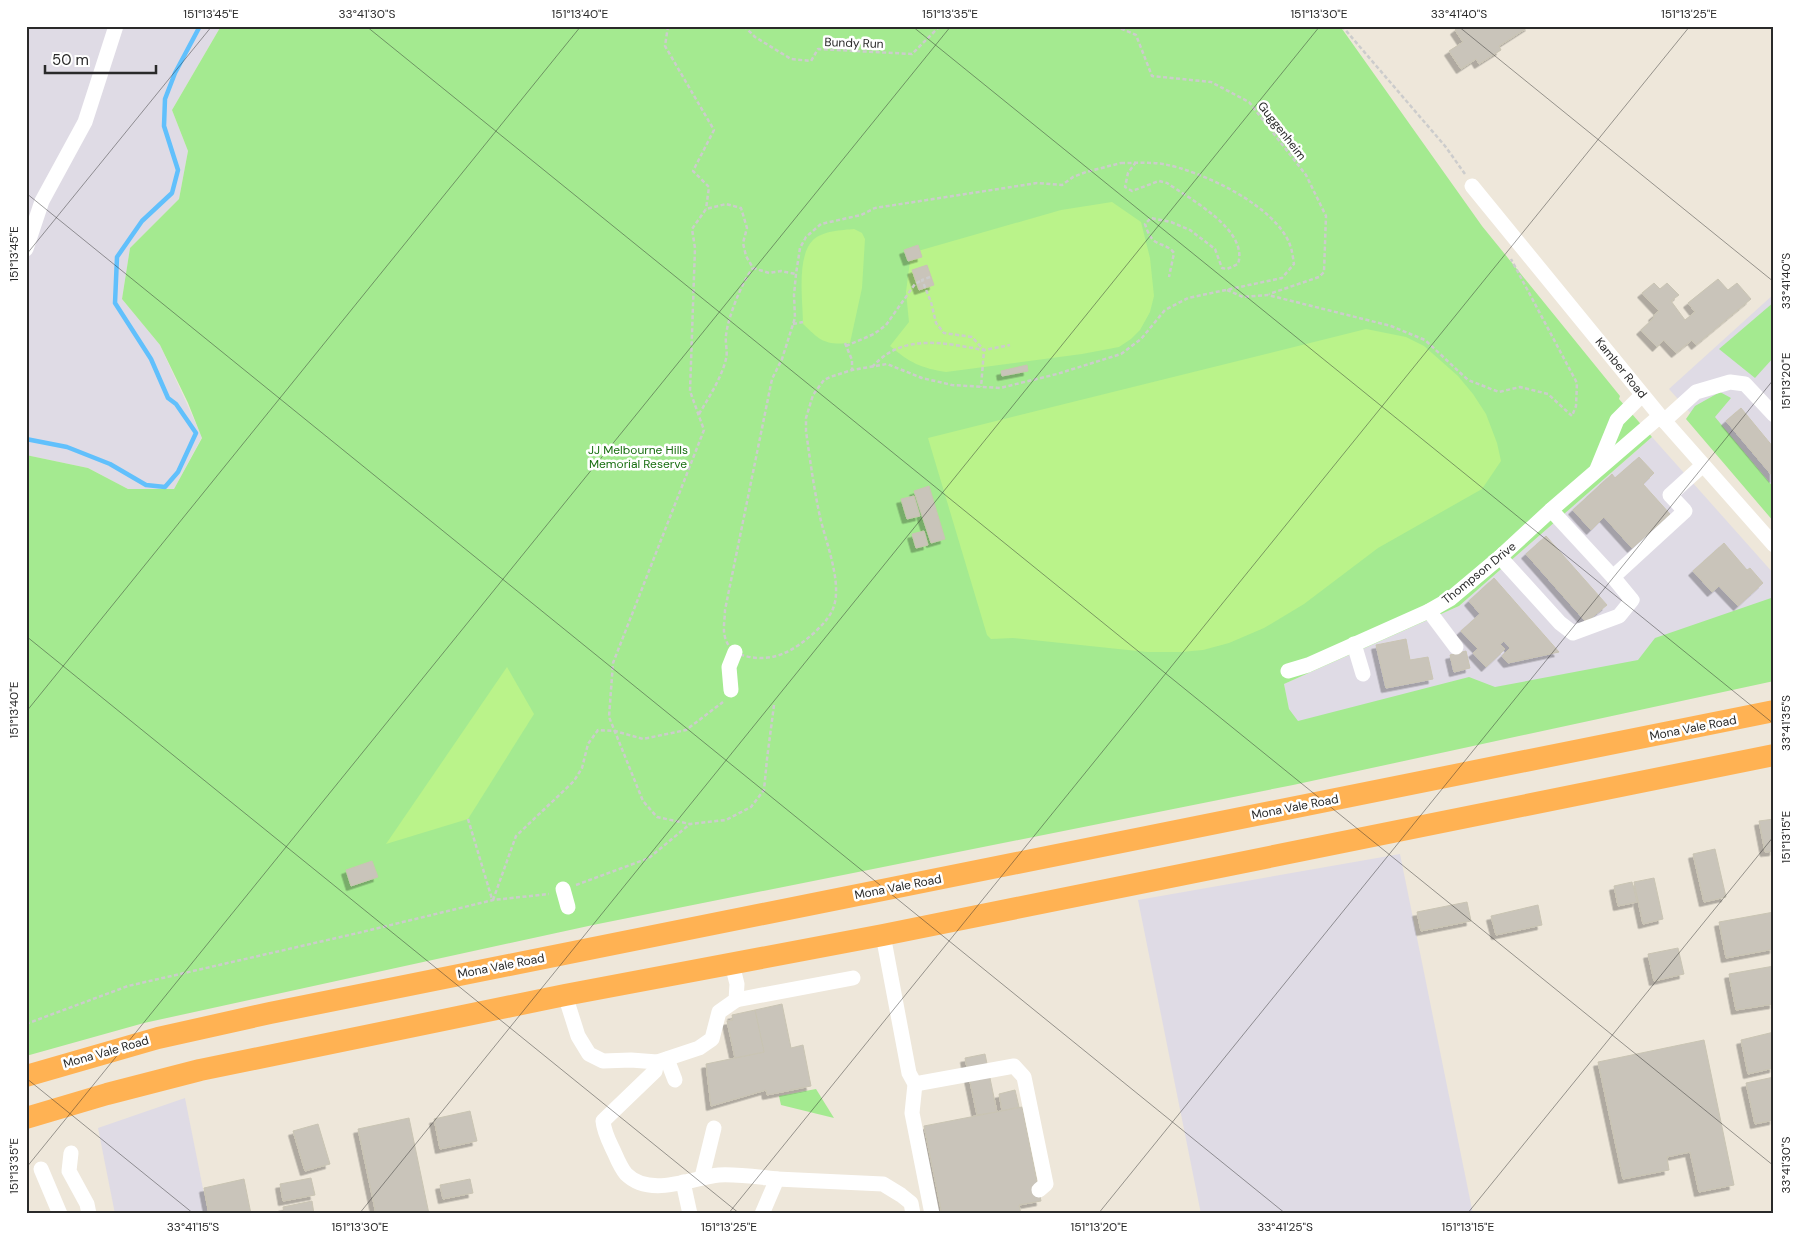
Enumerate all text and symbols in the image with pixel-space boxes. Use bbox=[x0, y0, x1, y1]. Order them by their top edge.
text: 151°13'45"E bbox=[183, 6, 239, 22]
text: 33°41'30"S bbox=[339, 6, 396, 22]
text: 151°13'40"E bbox=[552, 6, 609, 22]
text: 151°13'35"E bbox=[922, 6, 978, 22]
text: 151°13'30"E bbox=[1290, 6, 1348, 22]
text: 33°41'40"S bbox=[1431, 6, 1487, 22]
text: 151°13'25"E bbox=[1661, 6, 1717, 22]
street label: Bundy Run bbox=[824, 34, 884, 52]
scale bar bbox=[45, 42, 156, 74]
text: 50 m bbox=[52, 50, 89, 70]
street label: Guggenheim bbox=[1254, 98, 1310, 164]
text: 151°13'45"E bbox=[6, 226, 22, 282]
text: 33°41'40"S bbox=[1778, 253, 1794, 309]
street label: Kamber Road bbox=[1592, 334, 1650, 402]
text: 151°13'20"E bbox=[1778, 352, 1794, 409]
park label: JJ Melbourne Hills Memorial Reserve bbox=[588, 442, 688, 472]
street label: Thompson Drive bbox=[1439, 538, 1519, 608]
text: 151°13'40"E bbox=[6, 681, 22, 738]
text: 33°41'35"S bbox=[1778, 695, 1794, 751]
street label: Mona Vale Road bbox=[1648, 712, 1738, 744]
street label: Mona Vale Road bbox=[1250, 791, 1340, 823]
text: 151°13'15"E bbox=[1778, 810, 1794, 863]
street label: Mona Vale Road bbox=[853, 871, 943, 903]
street label: Mona Vale Road bbox=[456, 950, 546, 982]
street label: Mona Vale Road bbox=[61, 1032, 151, 1072]
text: 33°41'30"S bbox=[1778, 1136, 1794, 1194]
text: 151°13'35"E bbox=[6, 1138, 22, 1194]
text: 33°41'15"S bbox=[167, 1219, 219, 1235]
text: 151°13'30"E bbox=[331, 1219, 389, 1235]
text: 151°13'25"E bbox=[701, 1219, 757, 1235]
text: 151°13'20"E bbox=[1071, 1219, 1128, 1235]
text: 33°41'25"S bbox=[1257, 1219, 1313, 1235]
text: 151°13'15"E bbox=[1442, 1219, 1495, 1235]

